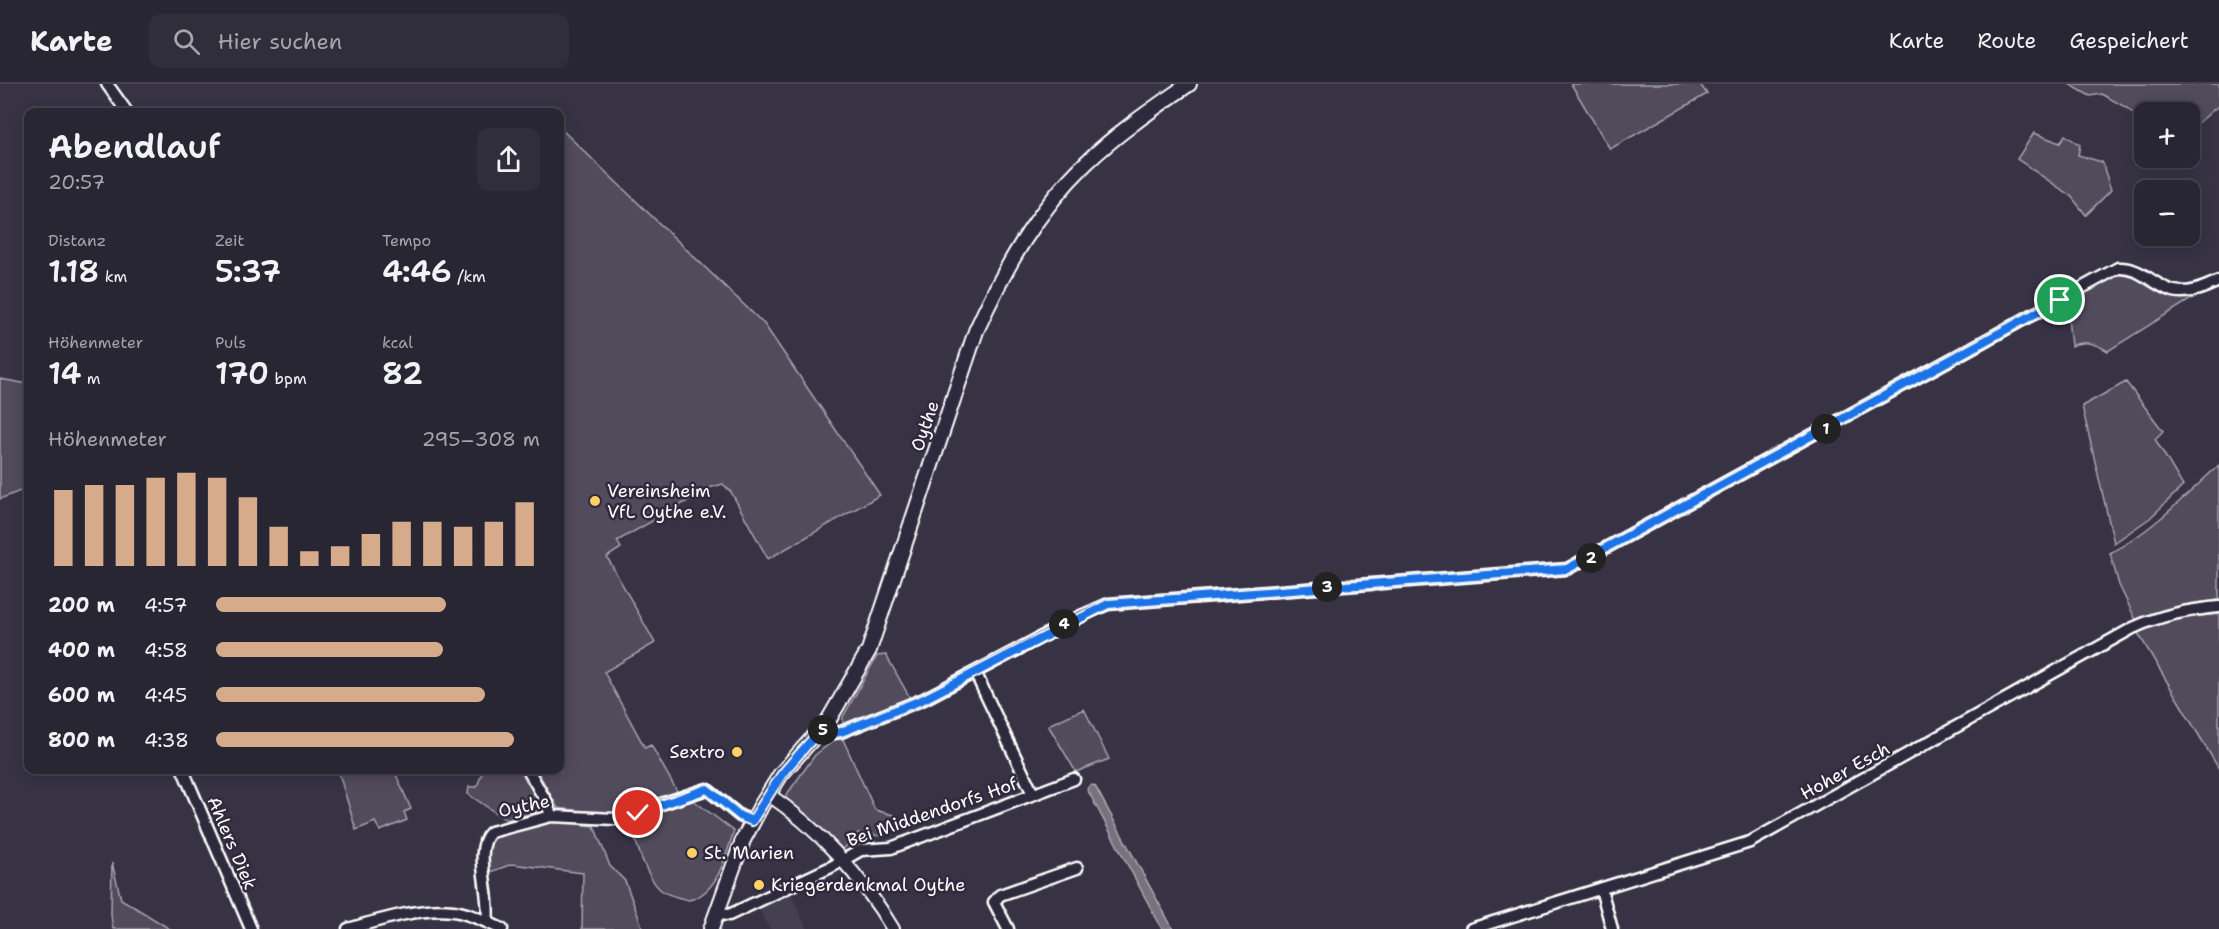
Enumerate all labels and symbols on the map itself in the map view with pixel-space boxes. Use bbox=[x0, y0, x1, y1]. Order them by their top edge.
pin bbox=[2034, 274, 2085, 325]
street label: Oythe bbox=[905, 398, 945, 454]
pin: 1 bbox=[1811, 414, 1841, 444]
place label: Vereinsheim VfL Oythe e.V. bbox=[607, 479, 726, 524]
marker: Vereinsheim VfL Oythe e.V. bbox=[588, 494, 602, 508]
pin: 2 bbox=[1576, 543, 1606, 573]
pin: 3 bbox=[1312, 572, 1342, 602]
pin: 4 bbox=[1049, 609, 1079, 639]
pin: 5 bbox=[808, 715, 838, 745]
street label: Hoher Esch bbox=[1796, 737, 1894, 805]
place label: Sextro bbox=[669, 740, 725, 764]
marker: Sextro bbox=[730, 745, 744, 759]
street label: Bei Middendorfs Hof bbox=[844, 771, 1021, 852]
pin bbox=[612, 787, 663, 838]
street label: Oythe bbox=[496, 789, 552, 823]
street label: Ahlers Diek bbox=[202, 793, 262, 893]
place label: St. Marien bbox=[704, 841, 794, 865]
marker: St. Marien bbox=[685, 846, 699, 860]
place label: Kriegerdenkmal Oythe bbox=[771, 873, 965, 897]
marker: Kriegerdenkmal Oythe bbox=[752, 878, 766, 892]

